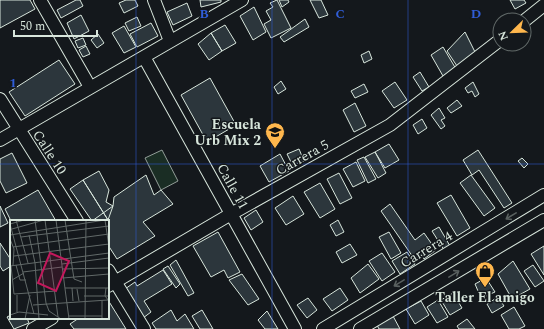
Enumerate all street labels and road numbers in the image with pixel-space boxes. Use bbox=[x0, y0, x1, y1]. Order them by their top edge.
street label: Calle 10 bbox=[27, 126, 72, 179]
street label: Carrera 5 bbox=[272, 134, 333, 181]
street label: Calle 11 bbox=[211, 160, 254, 213]
street label: Carrera 4 bbox=[396, 226, 457, 273]

